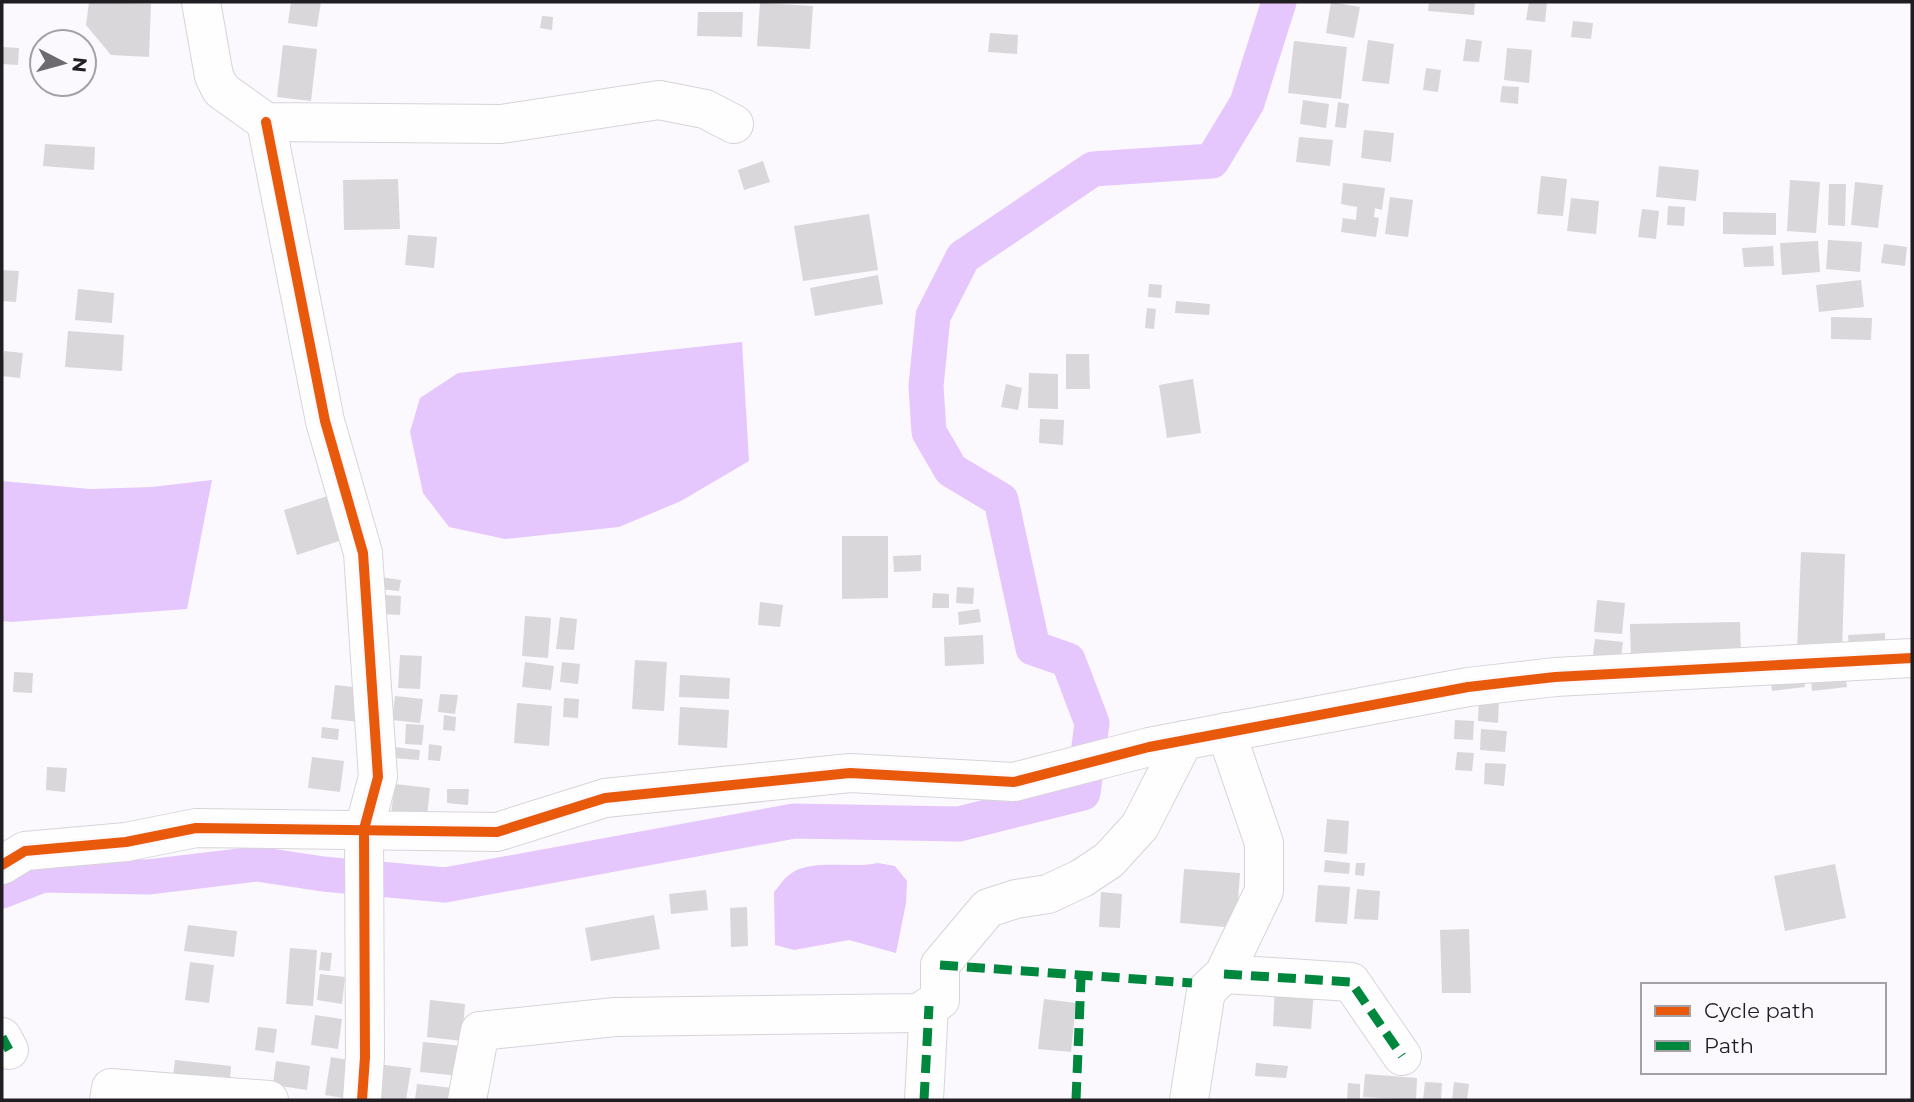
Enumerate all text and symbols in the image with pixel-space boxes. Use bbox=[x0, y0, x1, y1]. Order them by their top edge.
north arrow bbox=[28, 28, 98, 98]
text: N bbox=[67, 56, 92, 74]
legend bbox=[1641, 983, 1886, 1074]
text: Cycle path bbox=[1704, 998, 1815, 1023]
text: Path bbox=[1704, 1033, 1754, 1058]

